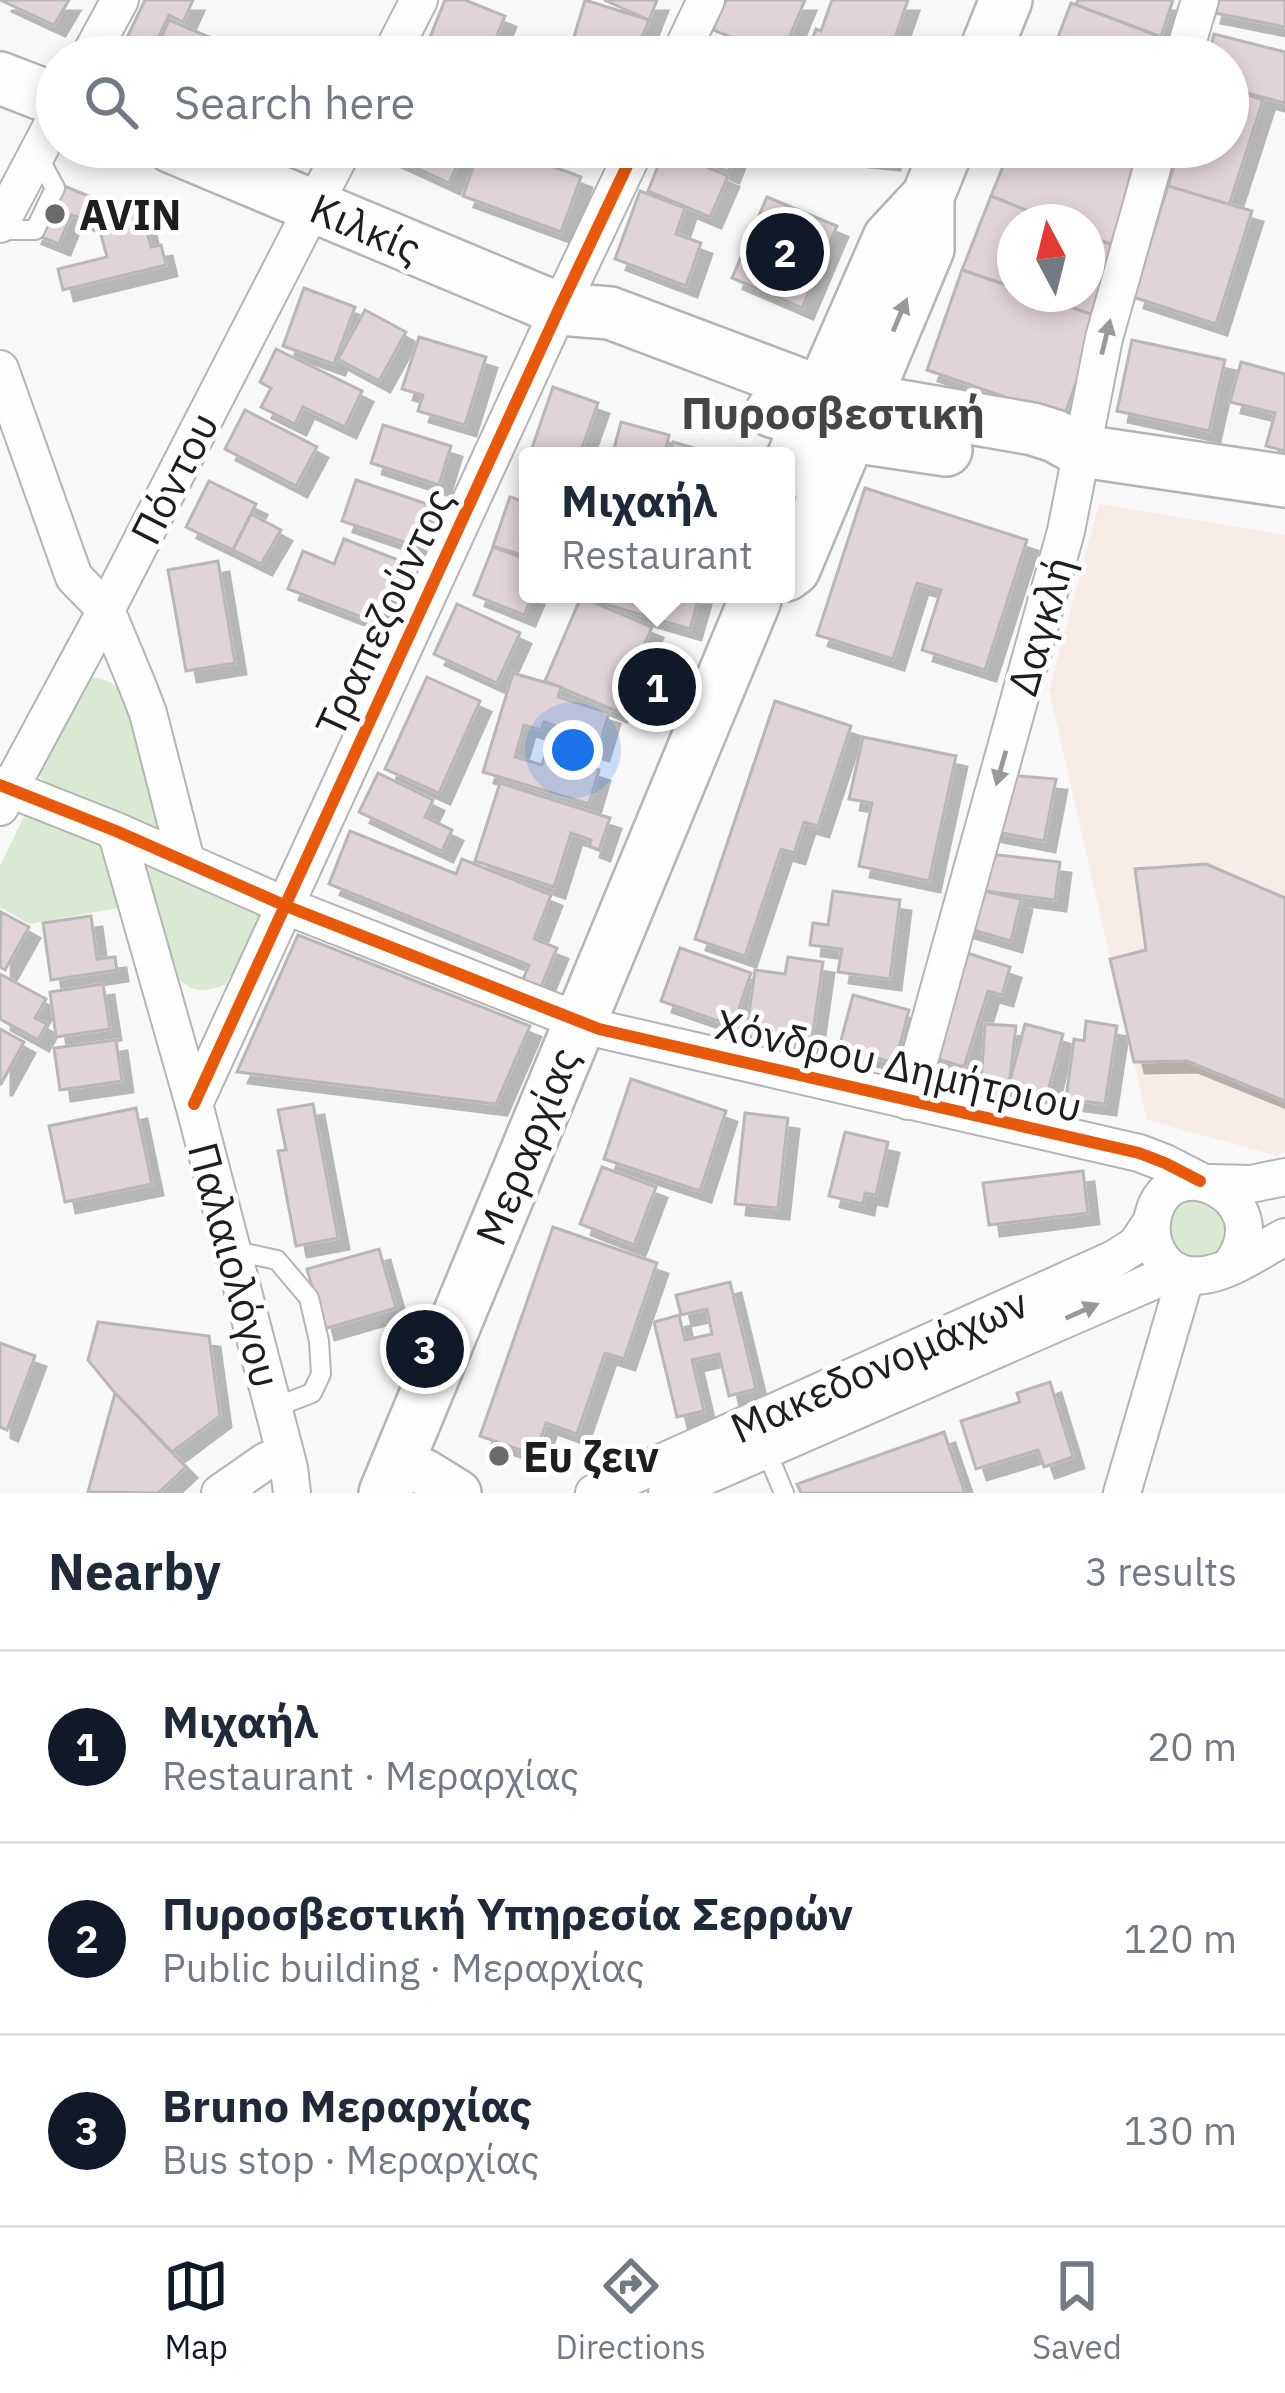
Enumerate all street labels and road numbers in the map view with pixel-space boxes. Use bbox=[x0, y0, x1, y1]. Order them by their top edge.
street label: Κιλκίς bbox=[302, 180, 430, 276]
street label: Πόντου bbox=[117, 402, 231, 554]
street label: Τραπεζούντος bbox=[302, 479, 466, 745]
street label: Δαγκλή bbox=[994, 550, 1086, 702]
street label: Χόνδρου Δημήτριου bbox=[710, 996, 1088, 1134]
street label: Μεραρχίας bbox=[462, 1039, 592, 1253]
street label: Παλαιολόγου bbox=[176, 1136, 294, 1394]
street label: Μακεδονομάχων bbox=[722, 1275, 1036, 1455]

